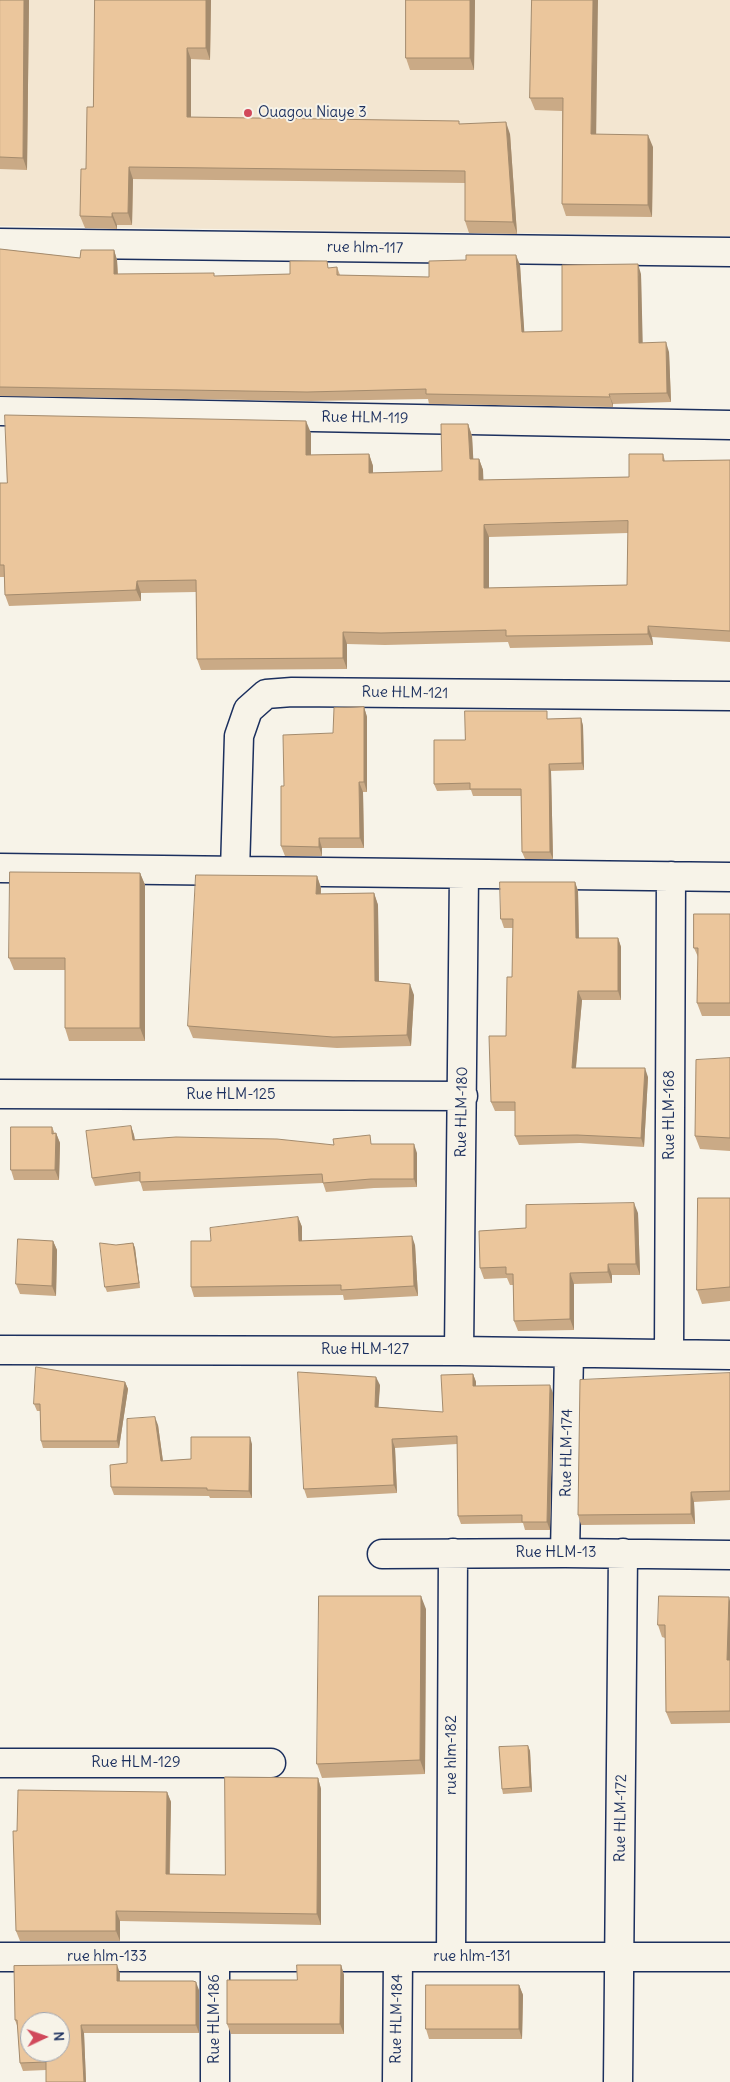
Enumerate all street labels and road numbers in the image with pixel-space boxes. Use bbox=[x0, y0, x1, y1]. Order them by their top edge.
street label: rue hlm-117 bbox=[327, 238, 403, 258]
street label: Rue HLM-119 bbox=[321, 408, 409, 428]
street label: Rue HLM-121 bbox=[361, 683, 449, 703]
street label: Rue HLM-180 bbox=[452, 1066, 472, 1158]
street label: Rue HLM-168 bbox=[661, 1070, 679, 1160]
street label: Rue HLM-125 bbox=[186, 1086, 276, 1104]
street label: Rue HLM-127 bbox=[321, 1341, 409, 1359]
street label: Rue HLM-174 bbox=[557, 1409, 577, 1497]
street label: Rue HLM-13 bbox=[515, 1544, 597, 1562]
street label: rue hlm-182 bbox=[443, 1715, 461, 1795]
street label: Rue HLM-129 bbox=[91, 1754, 181, 1772]
street label: Rue HLM-172 bbox=[611, 1774, 631, 1862]
street label: rue hlm-133 bbox=[67, 1948, 147, 1966]
street label: rue hlm-131 bbox=[433, 1948, 511, 1966]
street label: Rue HLM-186 bbox=[206, 1974, 224, 2064]
street label: Rue HLM-184 bbox=[387, 1974, 407, 2064]

